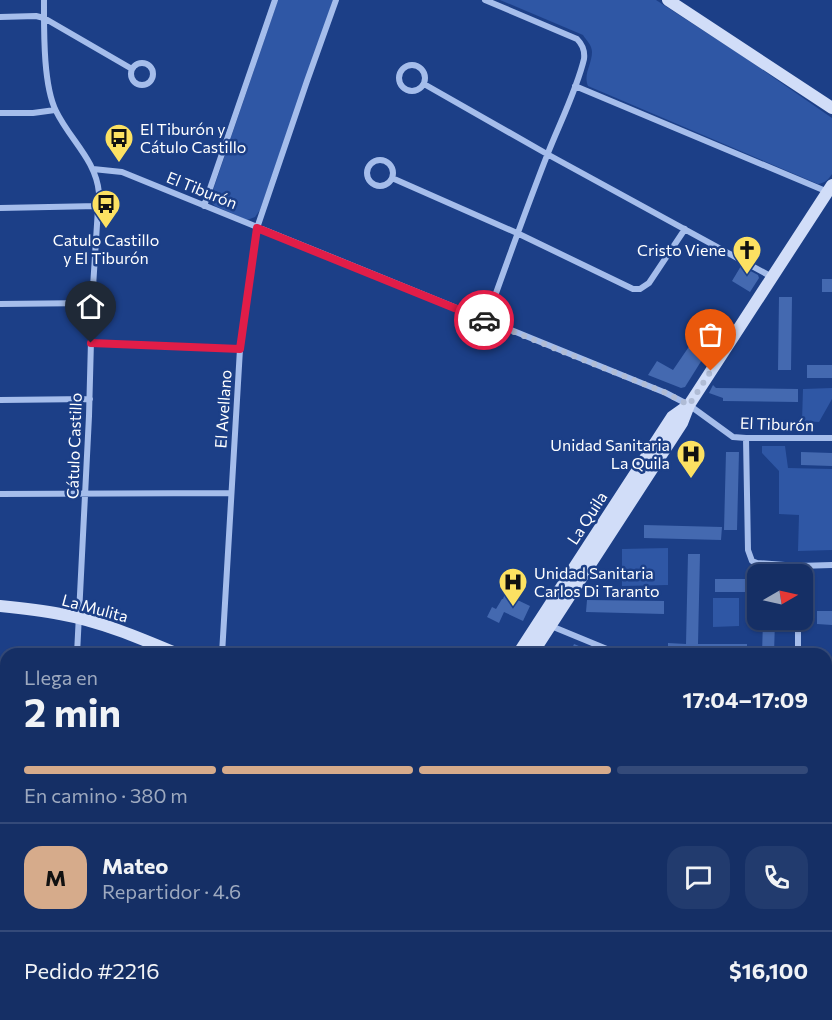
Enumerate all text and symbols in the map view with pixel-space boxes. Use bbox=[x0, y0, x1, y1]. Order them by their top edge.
place label: El Tiburón y Cátulo Castillo bbox=[140, 119, 246, 156]
bus stop icon: El Tiburón y Cátulo Castillo bbox=[103, 122, 135, 164]
street label: El Tiburón bbox=[164, 167, 240, 212]
bus stop icon: Catulo Castillo y El Tiburón bbox=[90, 188, 122, 230]
place label: Catulo Castillo y El Tiburón bbox=[53, 230, 159, 267]
church icon: Cristo Viene bbox=[731, 234, 763, 276]
place label: Cristo Viene bbox=[637, 240, 726, 259]
pin bbox=[65, 281, 116, 343]
icon: home bbox=[74, 290, 107, 323]
courier bbox=[454, 290, 514, 350]
icon: car bbox=[468, 304, 501, 337]
pin bbox=[685, 309, 736, 371]
icon: bag bbox=[694, 318, 727, 351]
street label: El Avellano bbox=[210, 369, 235, 449]
street label: Cátulo Castillo bbox=[62, 392, 85, 499]
street label: El Tiburón bbox=[740, 413, 814, 434]
place label: Unidad Sanitaria La Quila bbox=[550, 435, 670, 472]
hospital icon: Unidad Sanitaria La Quila bbox=[675, 438, 707, 480]
street label: La Quila bbox=[563, 488, 611, 548]
place label: Unidad Sanitaria Carlos Di Taranto bbox=[534, 563, 660, 600]
north arrow bbox=[747, 564, 813, 630]
map controls bbox=[747, 564, 813, 630]
hospital icon: Unidad Sanitaria Carlos Di Taranto bbox=[497, 566, 529, 608]
street label: La Mulita bbox=[60, 590, 130, 625]
text: Llega en bbox=[24, 665, 98, 689]
text: 17:04–17:09 bbox=[682, 686, 808, 713]
text: 2 min bbox=[24, 687, 121, 735]
text: En camino · 380 m bbox=[24, 783, 188, 807]
button: chat bbox=[667, 846, 730, 909]
button: phone bbox=[745, 846, 808, 909]
text: Mateo bbox=[102, 852, 169, 879]
text: M bbox=[45, 864, 66, 891]
text: Repartidor · 4.6 bbox=[102, 879, 241, 903]
text: Pedido #2216 bbox=[24, 957, 160, 984]
text: $16,100 bbox=[729, 957, 808, 984]

